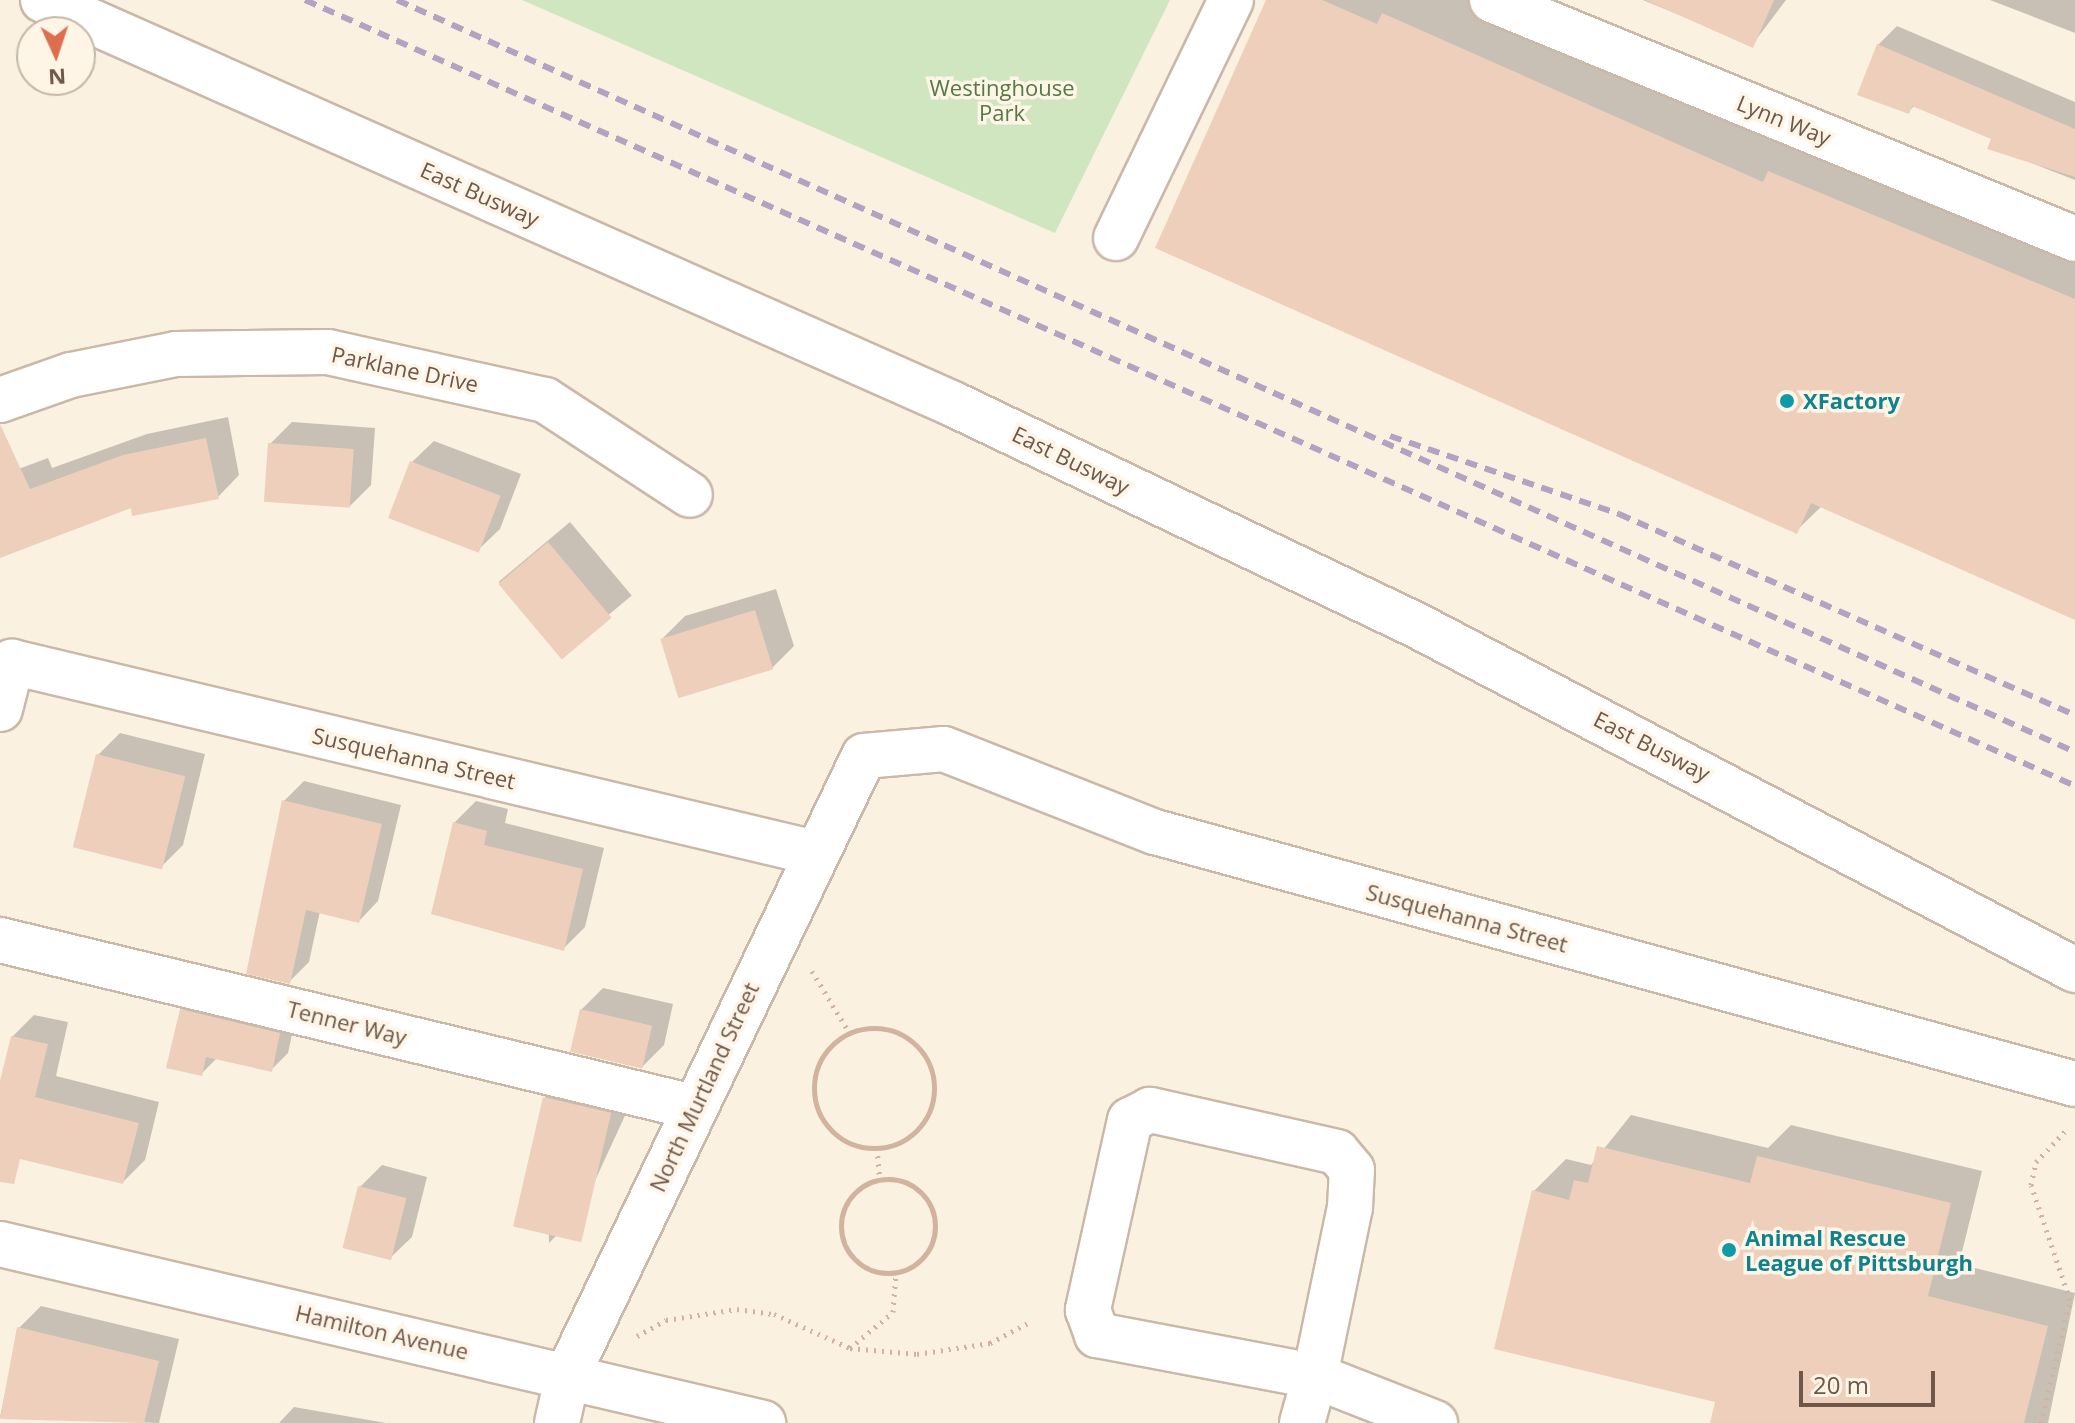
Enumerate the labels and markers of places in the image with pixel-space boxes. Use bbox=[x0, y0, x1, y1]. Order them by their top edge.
place label: XFactory bbox=[1803, 388, 1900, 414]
marker: XFactory bbox=[1778, 392, 1796, 410]
place label: Animal Rescue League of Pittsburgh bbox=[1745, 1224, 1973, 1276]
marker: Animal Rescue League of Pittsburgh bbox=[1720, 1241, 1738, 1259]

